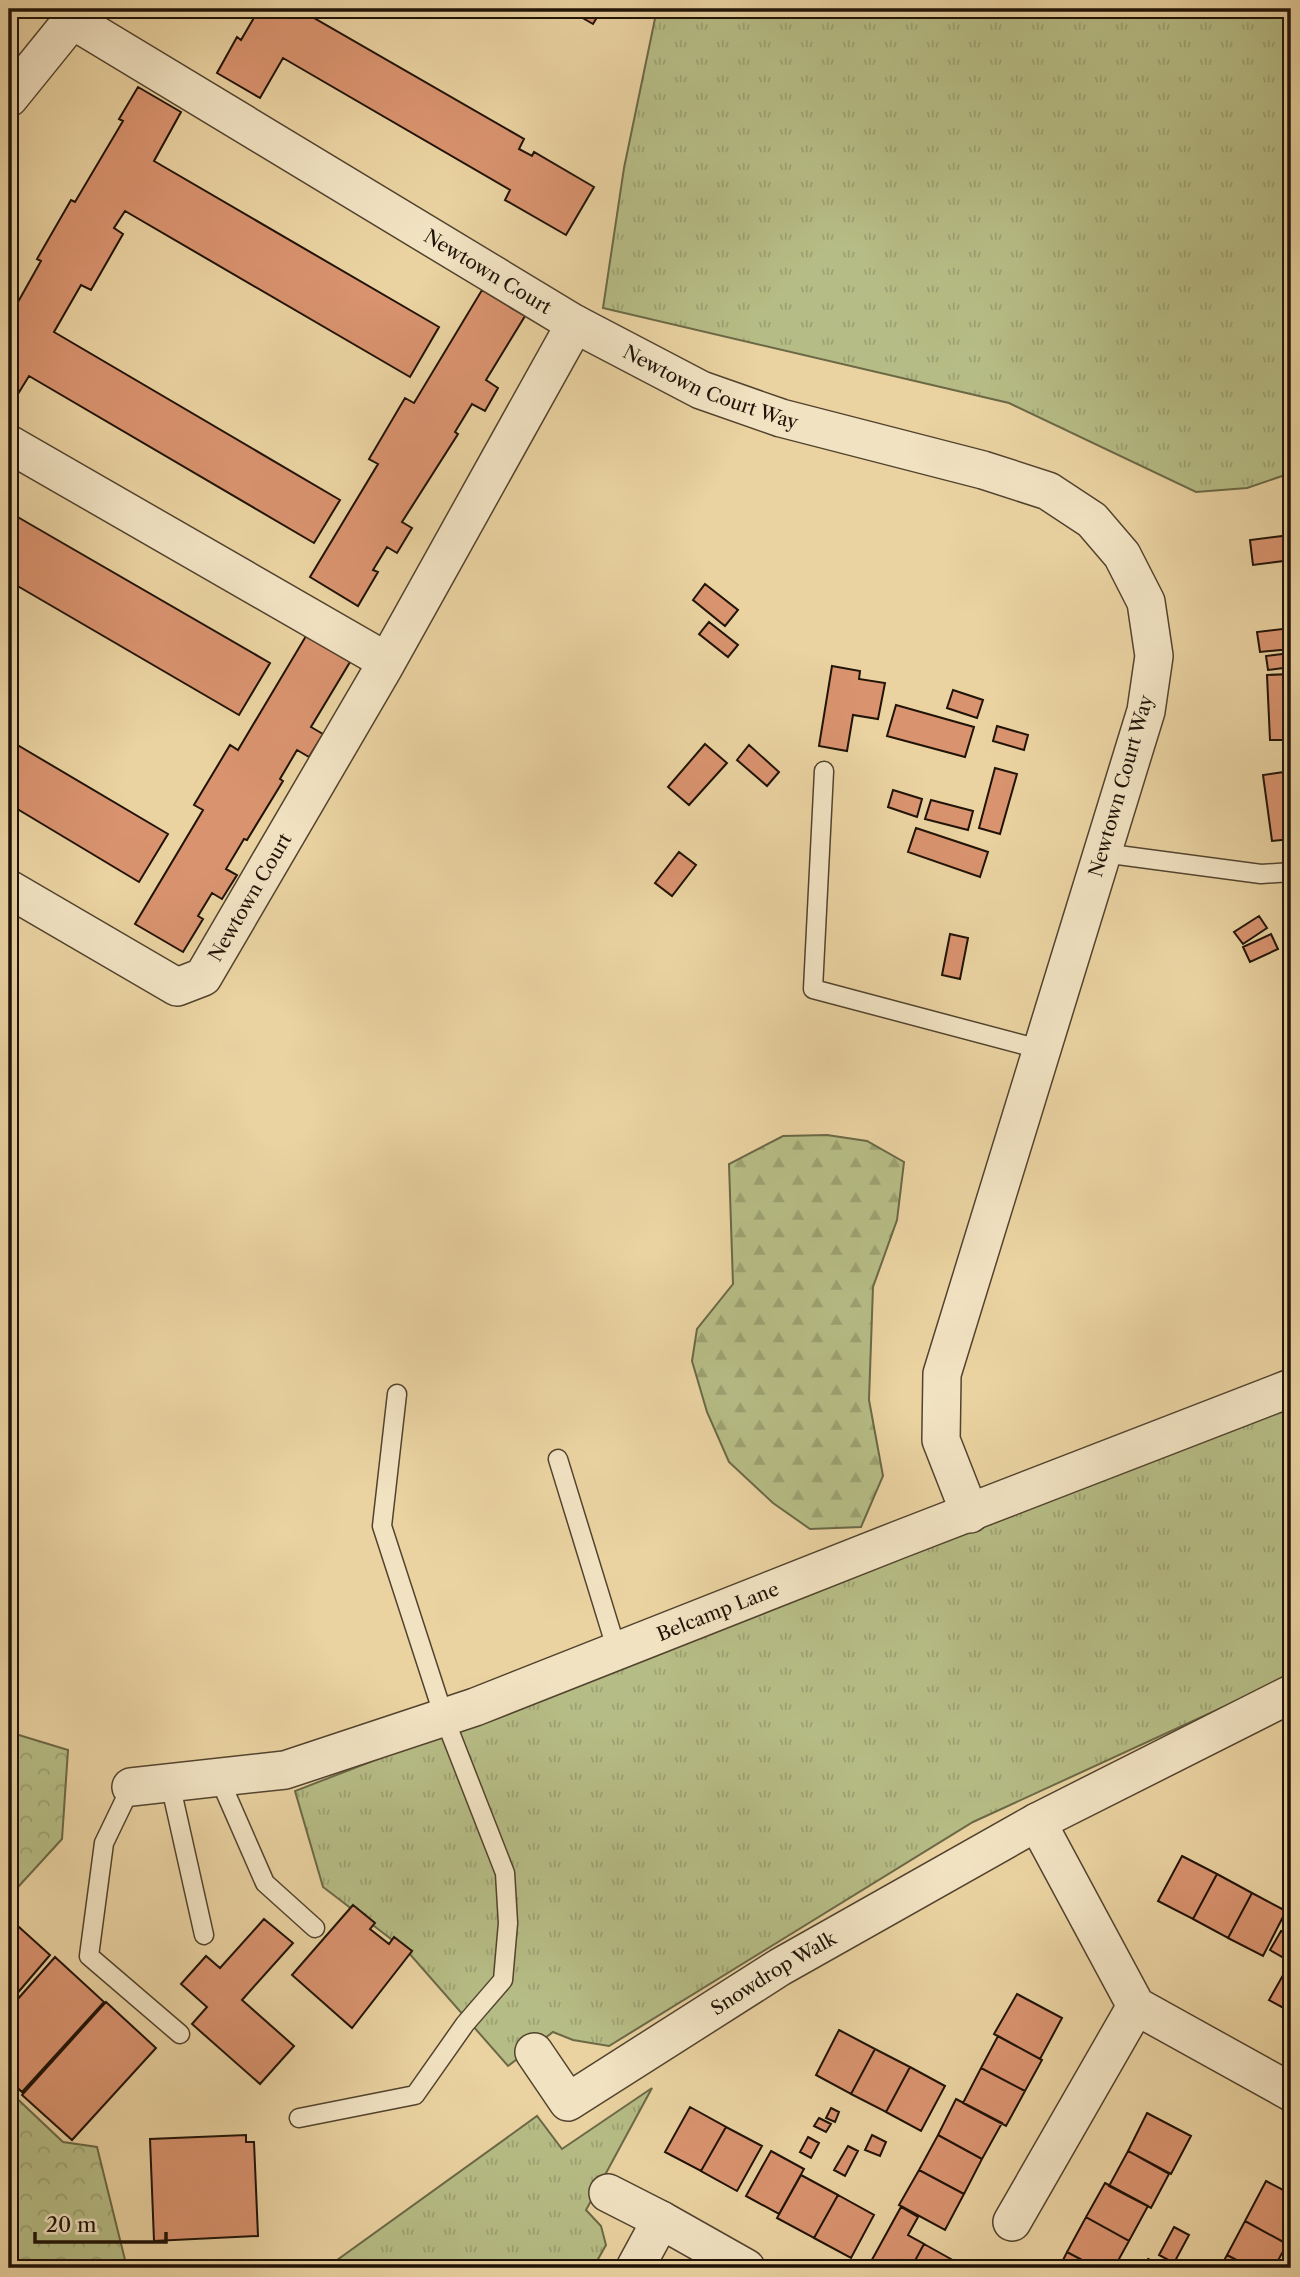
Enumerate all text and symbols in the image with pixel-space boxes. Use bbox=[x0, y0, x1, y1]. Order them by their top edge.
street label: Newtown Court bbox=[420, 224, 556, 319]
street label: Newtown Court Way bbox=[619, 340, 801, 434]
street label: Newtown Court Way bbox=[1084, 692, 1158, 880]
street label: Newtown Court bbox=[203, 829, 296, 965]
street label: Belcamp Lane bbox=[653, 1577, 782, 1646]
street label: Snowdrop Walk bbox=[706, 1926, 841, 2020]
scale bar bbox=[35, 2200, 166, 2244]
text: 20 m bbox=[46, 2212, 97, 2237]

